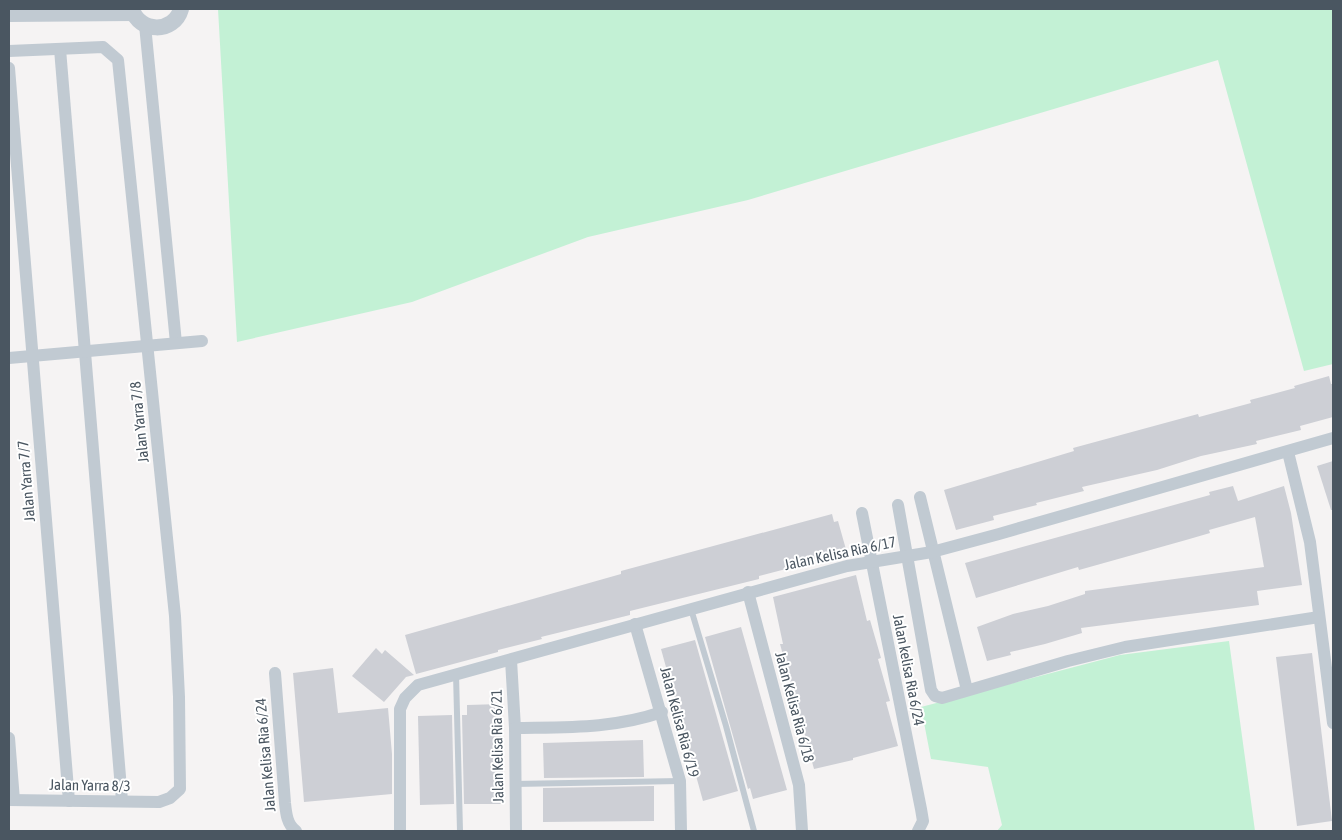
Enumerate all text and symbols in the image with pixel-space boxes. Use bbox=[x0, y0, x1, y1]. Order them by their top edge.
street label: Jalan Yarra 7/8 bbox=[126, 381, 152, 463]
street label: Jalan Yarra 7/7 bbox=[14, 440, 38, 522]
street label: Jalan Kelisa Ria 6/17 bbox=[783, 533, 897, 573]
street label: Jalan kelisa Ria 6/24 bbox=[890, 613, 928, 727]
street label: Jalan Kelisa Ria 6/18 bbox=[772, 650, 818, 764]
street label: Jalan Kelisa Ria 6/19 bbox=[657, 665, 703, 779]
street label: Jalan Kelisa Ria 6/21 bbox=[488, 689, 506, 803]
street label: Jalan Kelisa Ria 6/24 bbox=[252, 698, 278, 812]
street label: Jalan Yarra 8/3 bbox=[49, 776, 131, 794]

